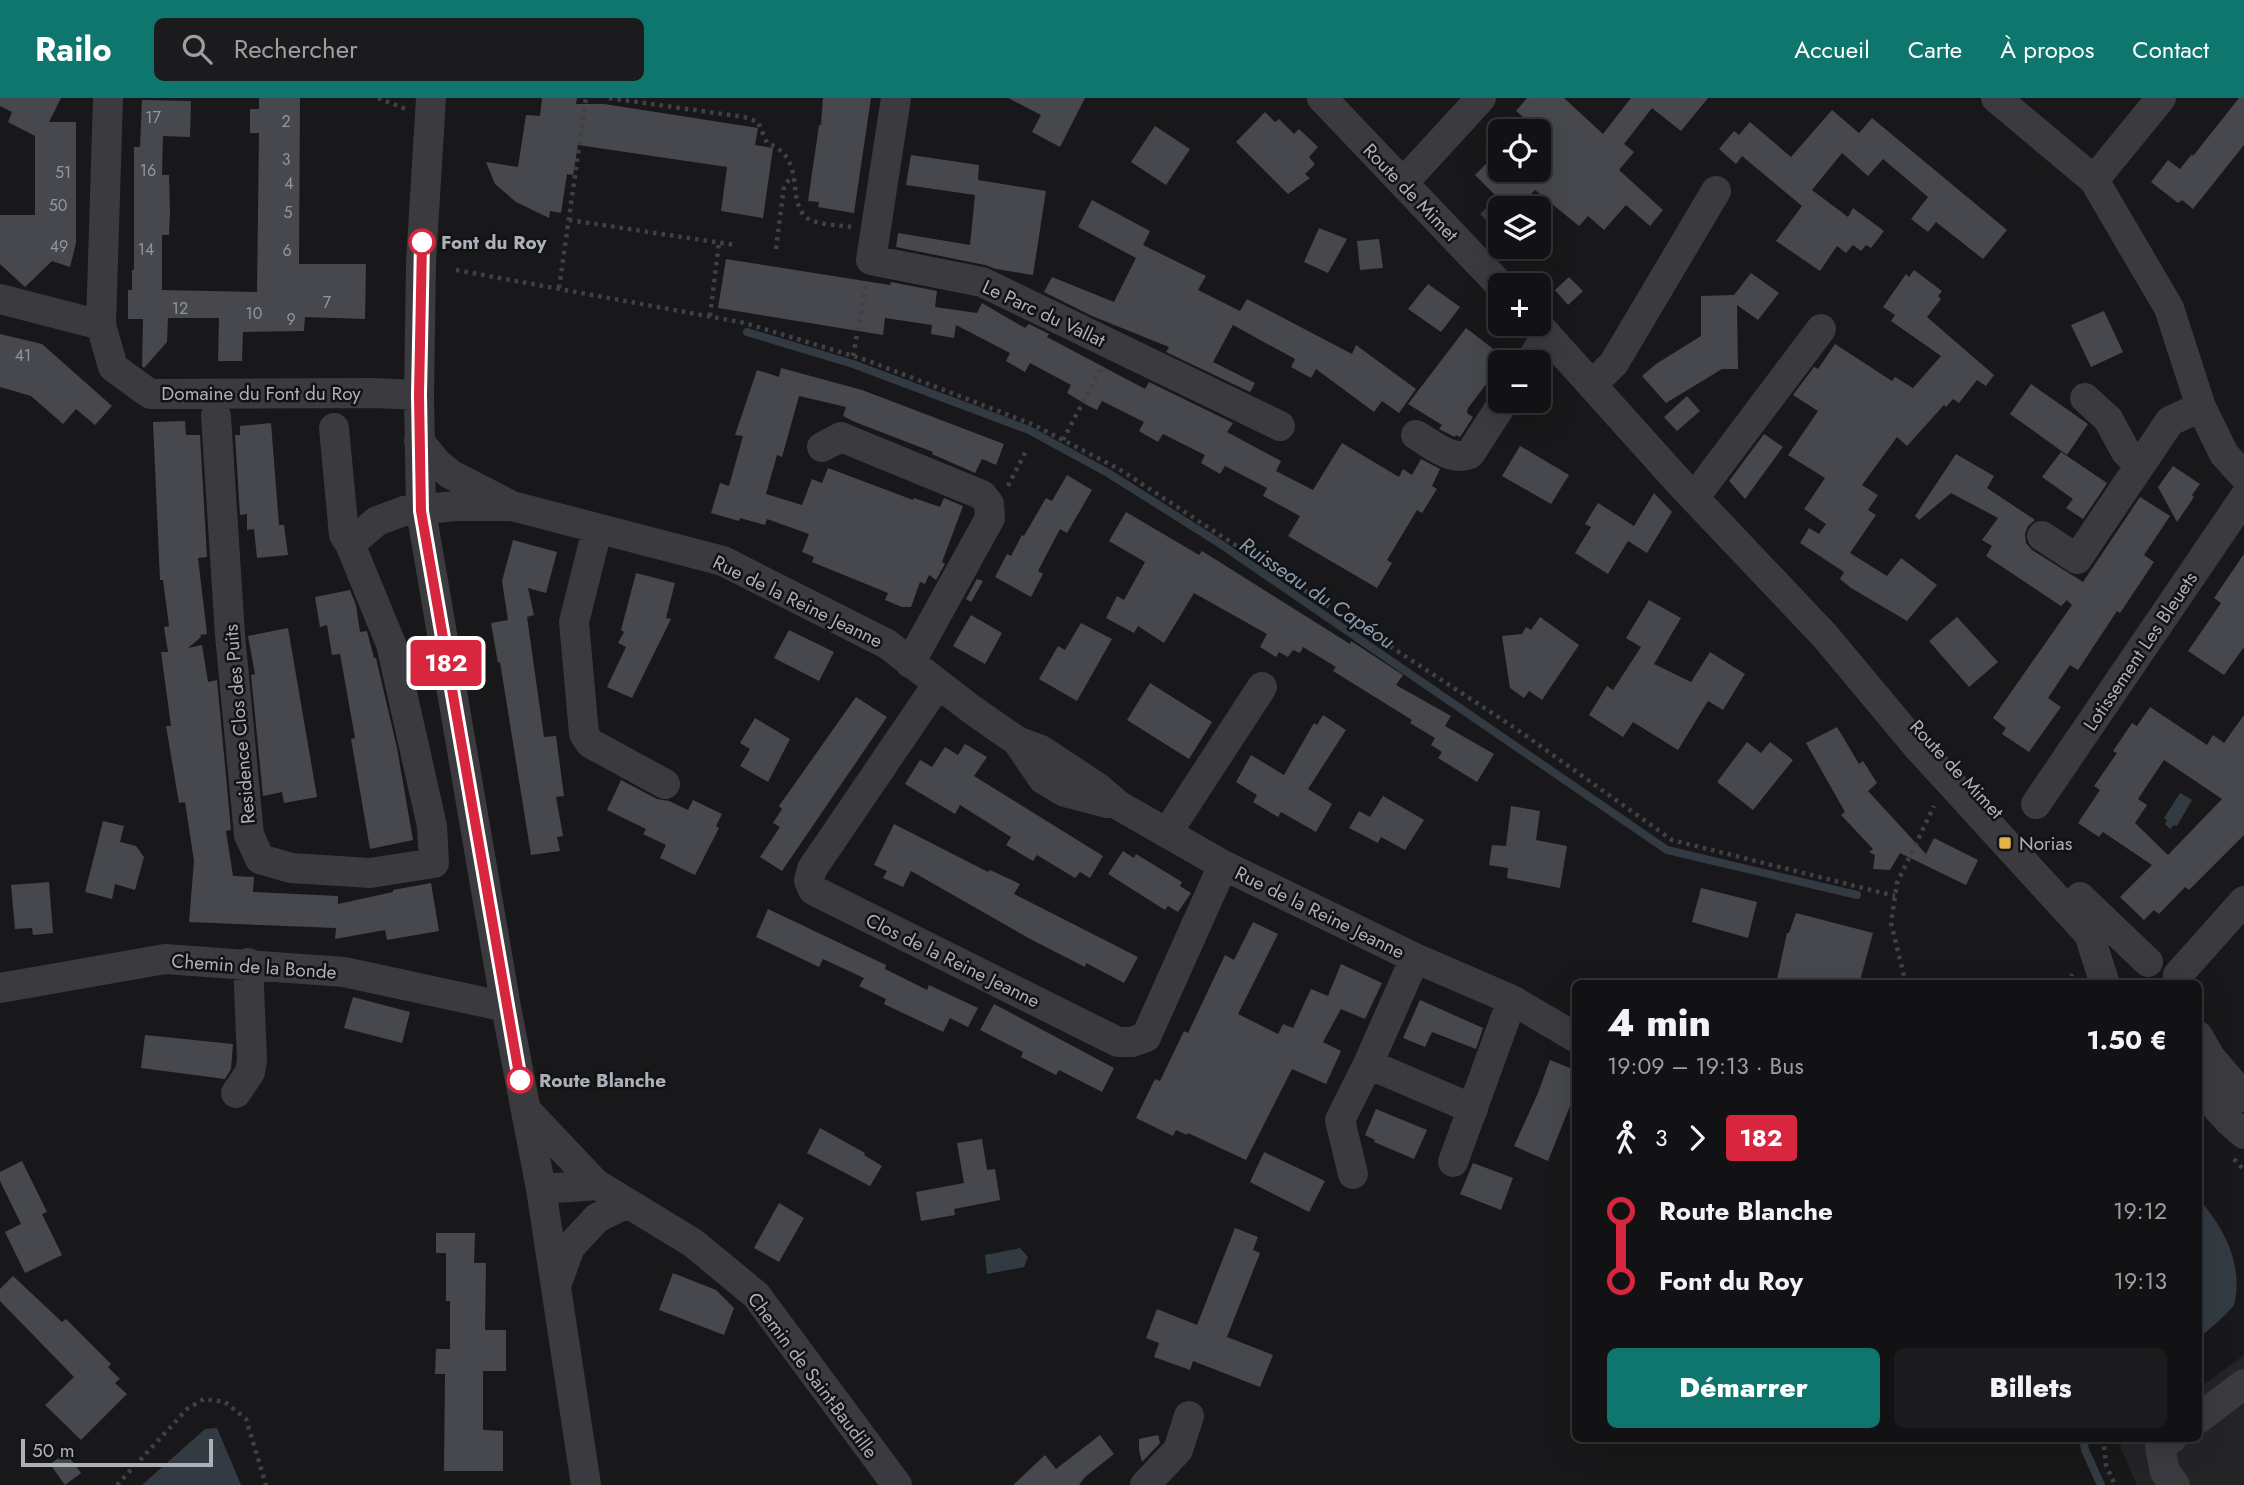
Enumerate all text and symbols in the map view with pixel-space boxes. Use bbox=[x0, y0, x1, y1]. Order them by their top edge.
search box bbox=[154, 18, 644, 81]
text: Railo bbox=[35, 26, 112, 73]
icon: search bbox=[178, 30, 216, 68]
text: Rechercher bbox=[234, 30, 358, 68]
text: Accueil bbox=[1794, 32, 1870, 67]
text: Carte bbox=[1908, 32, 1962, 67]
text: À propos bbox=[2000, 32, 2094, 67]
text: Contact bbox=[2132, 32, 2209, 67]
house number: 17 bbox=[145, 106, 161, 129]
house number: 2 bbox=[281, 110, 291, 133]
map controls bbox=[1488, 119, 1551, 413]
button: locate bbox=[1488, 119, 1551, 182]
street label: Route de Mimet bbox=[1357, 137, 1465, 248]
house number: 3 bbox=[282, 148, 291, 171]
house number: 16 bbox=[140, 159, 156, 182]
house number: 51 bbox=[55, 161, 71, 184]
house number: 4 bbox=[284, 172, 294, 195]
house number: 50 bbox=[49, 194, 67, 217]
button: layers bbox=[1488, 196, 1551, 259]
house number: 5 bbox=[283, 201, 293, 224]
marker: Font du Roy bbox=[409, 229, 435, 255]
place label: Font du Roy bbox=[441, 229, 547, 256]
house number: 49 bbox=[50, 235, 68, 258]
house number: 14 bbox=[138, 238, 154, 261]
house number: 6 bbox=[282, 239, 292, 262]
street label: Le Parc du Vallat bbox=[978, 273, 1110, 354]
button: + bbox=[1488, 273, 1551, 336]
house number: 7 bbox=[323, 291, 332, 314]
house number: 12 bbox=[172, 297, 188, 320]
house number: 10 bbox=[246, 302, 262, 325]
house number: 9 bbox=[286, 308, 296, 331]
house number: 41 bbox=[15, 344, 31, 367]
button: − bbox=[1488, 350, 1551, 413]
street label: Domaine du Font du Roy bbox=[161, 380, 361, 407]
water label: Ruisseau du Capéou bbox=[1234, 530, 1401, 656]
street label: Rue de la Reine Jeanne bbox=[708, 549, 887, 654]
street label: Lotissement Les Bleuets bbox=[2077, 566, 2204, 736]
street label: Residence Clos des Puits bbox=[217, 623, 262, 825]
line badge: 182 bbox=[406, 640, 486, 686]
text: 182 bbox=[424, 645, 468, 680]
street label: Route de Mimet bbox=[1904, 714, 2010, 825]
place label: Norias bbox=[2019, 830, 2073, 857]
marker: Norias bbox=[1997, 835, 2013, 851]
street label: Rue de la Reine Jeanne bbox=[1230, 860, 1409, 965]
street label: Clos de la Reine Jeanne bbox=[861, 907, 1045, 1014]
street label: Chemin de la Bonde bbox=[171, 947, 338, 986]
text: 4 min bbox=[1607, 995, 1711, 1050]
text: 1.50 € bbox=[2087, 1021, 2167, 1059]
text: 19:09 – 19:13 · Bus bbox=[1607, 1049, 1804, 1083]
marker: Route Blanche bbox=[507, 1067, 533, 1093]
place label: Route Blanche bbox=[539, 1067, 666, 1094]
icon: walk bbox=[1607, 1119, 1645, 1157]
icon: forward bbox=[1678, 1119, 1716, 1157]
text: 182 bbox=[1740, 1120, 1783, 1155]
text: 3 bbox=[1655, 1121, 1668, 1155]
text: Route Blanche bbox=[1659, 1192, 1833, 1230]
text: 19:12 bbox=[2113, 1194, 2167, 1228]
text: Font du Roy bbox=[1659, 1262, 1803, 1300]
text: 19:13 bbox=[2114, 1264, 2167, 1298]
street label: Chemin de Saint-Baudille bbox=[741, 1287, 884, 1464]
button: Démarrer bbox=[1607, 1348, 1880, 1428]
button: Billets bbox=[1894, 1348, 2167, 1428]
scale bar bbox=[21, 1436, 214, 1468]
text: 50 m bbox=[32, 1437, 75, 1464]

